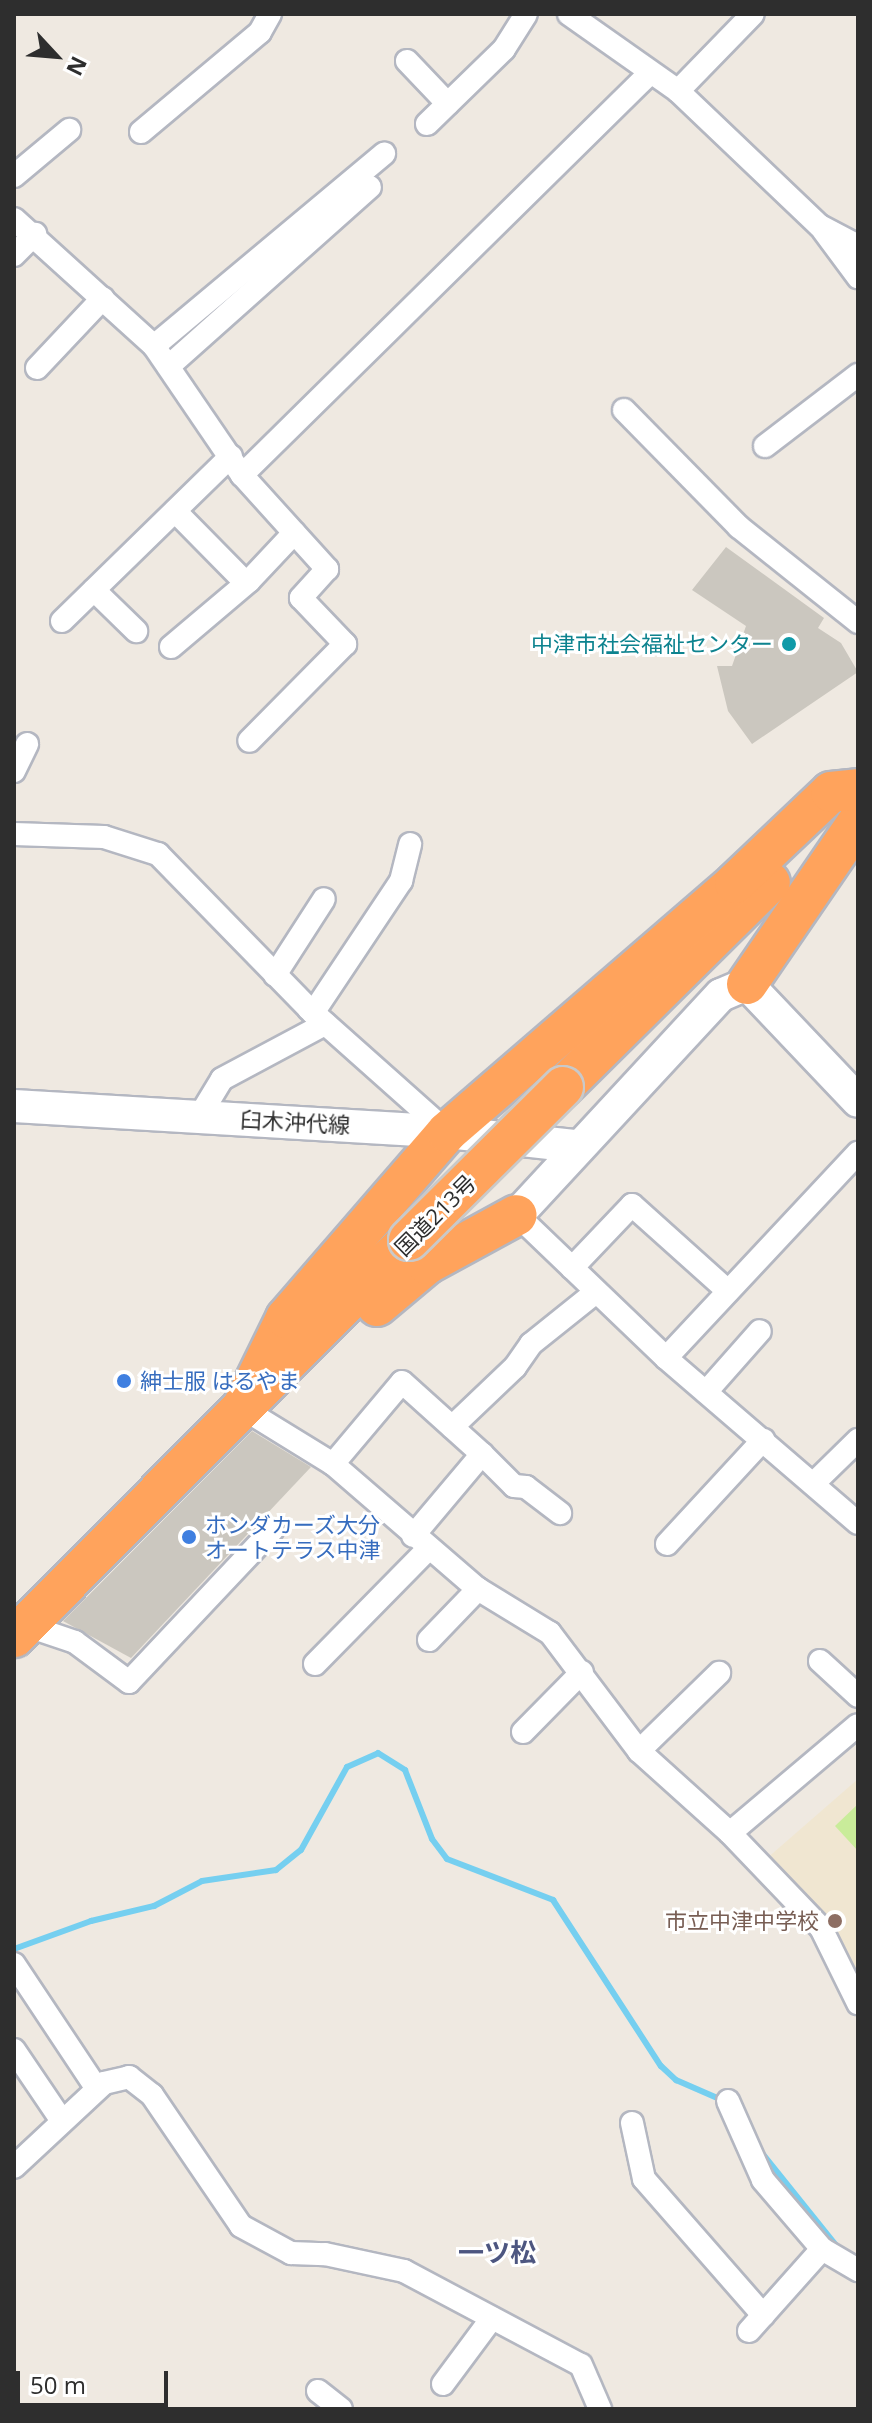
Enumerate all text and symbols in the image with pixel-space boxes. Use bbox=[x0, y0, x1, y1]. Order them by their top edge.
north arrow bbox=[16, 16, 96, 96]
text: N bbox=[60, 52, 95, 81]
place label: 中津市社会福祉センター bbox=[531, 631, 773, 657]
marker: 中津市社会福祉センター bbox=[780, 635, 798, 653]
street label: 臼木沖代線 bbox=[239, 1106, 351, 1138]
street label: 国道213号 bbox=[389, 1169, 481, 1261]
place label: 紳士服 はるやま bbox=[140, 1368, 300, 1394]
marker: 紳士服 はるやま bbox=[115, 1372, 133, 1390]
place label: ホンダカーズ大分 オートテラス中津 bbox=[205, 1511, 381, 1562]
marker: ホンダカーズ大分 オートテラス中津 bbox=[180, 1528, 198, 1546]
place label: 市立中津中学校 bbox=[665, 1908, 819, 1934]
marker: 市立中津中学校 bbox=[826, 1912, 844, 1930]
district label: 一ツ松 bbox=[458, 2237, 536, 2269]
scale bar bbox=[20, 2355, 172, 2405]
text: 50 m bbox=[30, 2368, 86, 2401]

